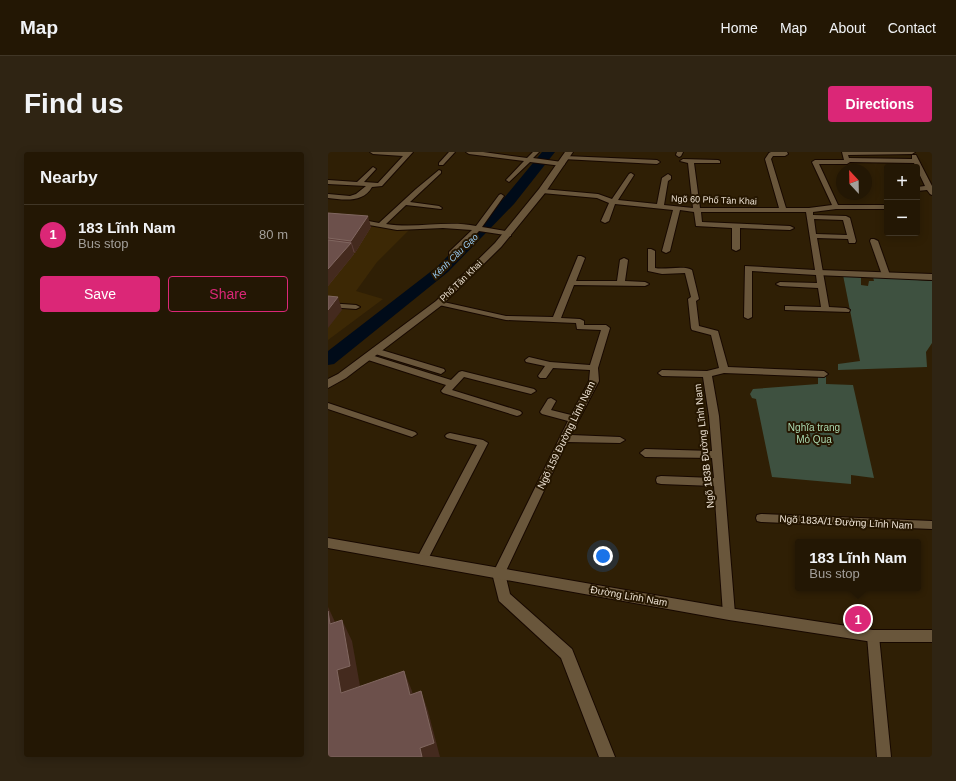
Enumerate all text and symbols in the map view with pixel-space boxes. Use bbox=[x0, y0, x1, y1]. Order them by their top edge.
text: Map bbox=[20, 17, 58, 38]
text: Home bbox=[721, 20, 758, 36]
text: Map bbox=[780, 20, 807, 36]
text: About bbox=[829, 20, 866, 36]
text: Contact bbox=[888, 20, 936, 36]
button: Directions bbox=[828, 86, 932, 122]
text: Find us bbox=[24, 88, 124, 119]
north arrow bbox=[836, 164, 872, 200]
map controls bbox=[884, 164, 920, 236]
button: + bbox=[884, 164, 920, 200]
text: Nearby bbox=[40, 168, 98, 187]
street label: Ngõ 60 Phố Tân Khai bbox=[671, 194, 757, 206]
button: − bbox=[884, 200, 920, 236]
text: 183 Lĩnh Nam bbox=[78, 219, 176, 236]
text: 1 bbox=[49, 227, 57, 242]
text: 80 m bbox=[259, 227, 288, 242]
water label: Kênh Cầu Gạo bbox=[430, 232, 480, 280]
text: Bus stop bbox=[78, 236, 129, 251]
street label: Phố Tân Khai bbox=[438, 259, 484, 303]
button: Save bbox=[40, 276, 160, 312]
button: Share bbox=[168, 276, 288, 312]
street label: Ngõ 159 Đường Lĩnh Nam bbox=[535, 379, 597, 491]
street label: Ngõ 183B Đường Lĩnh Nam bbox=[692, 383, 716, 509]
park label: Nghĩa trang Mỏ Quạ bbox=[788, 422, 840, 445]
street label: Ngõ 183A/1 Đường Lĩnh Nam bbox=[779, 513, 913, 531]
popup bbox=[795, 539, 921, 591]
your location bbox=[593, 546, 613, 566]
text: 183 Lĩnh Nam bbox=[809, 549, 907, 566]
text: Bus stop bbox=[809, 566, 860, 581]
street label: Đường Lĩnh Nam bbox=[590, 584, 668, 608]
pin: 1 bbox=[845, 604, 871, 634]

